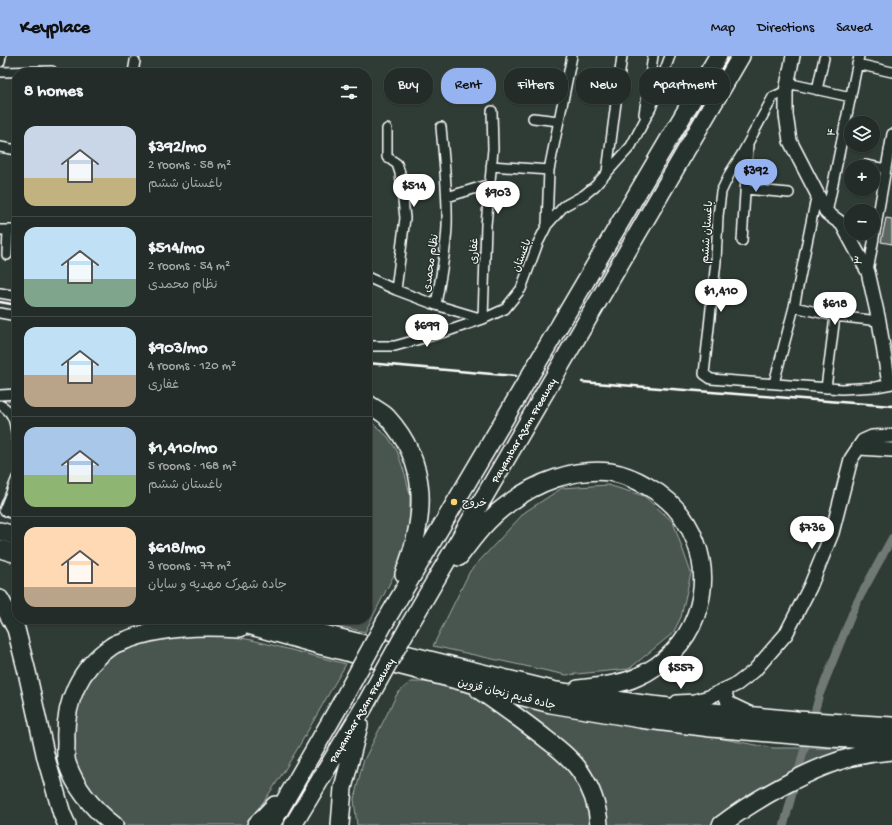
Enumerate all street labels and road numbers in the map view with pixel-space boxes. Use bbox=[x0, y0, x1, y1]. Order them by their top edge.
street label: ۴ bbox=[826, 127, 840, 138]
street label: باغستان ششم bbox=[699, 200, 717, 264]
street label: نظام محمدی bbox=[421, 233, 443, 293]
street label: باغستان bbox=[510, 237, 535, 274]
street label: غفاری bbox=[468, 238, 481, 264]
street label: ۳ bbox=[853, 255, 867, 266]
street label: Payambar Azam Freeway bbox=[489, 376, 560, 486]
street label: Payambar Azam Freeway bbox=[327, 656, 398, 766]
street label: جاده قدیم زنجان قزوین bbox=[456, 676, 557, 714]

